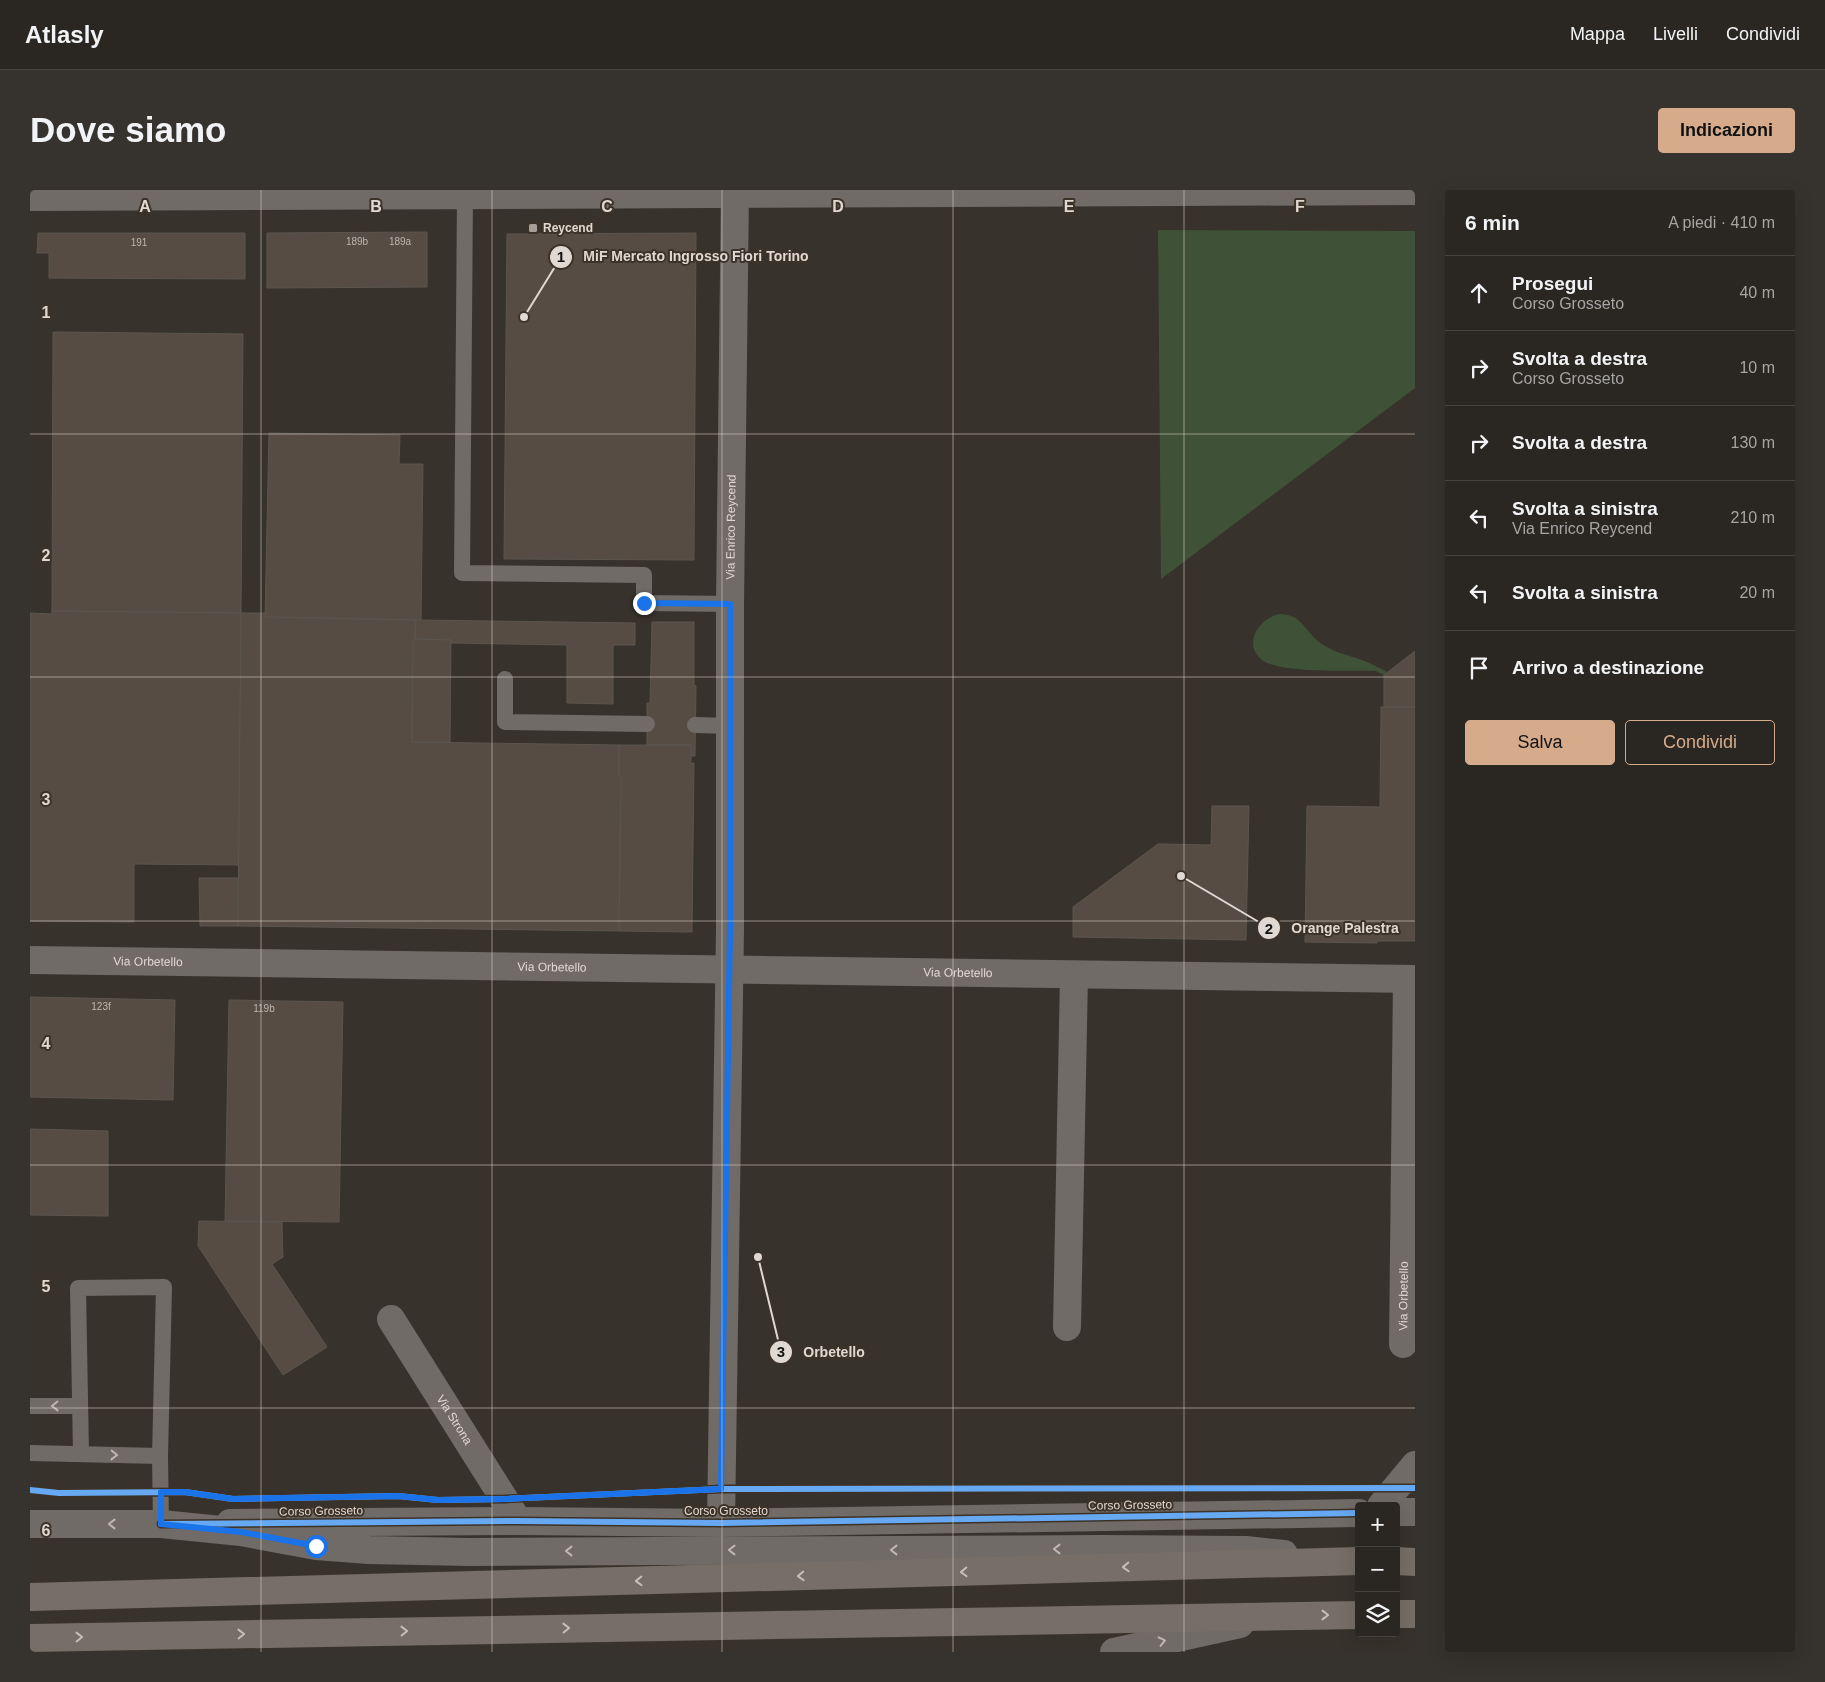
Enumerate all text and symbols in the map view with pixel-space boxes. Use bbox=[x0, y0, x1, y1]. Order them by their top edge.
text: Atlasly bbox=[25, 21, 104, 48]
text: Mappa bbox=[1570, 24, 1625, 44]
text: Livelli bbox=[1653, 24, 1698, 44]
text: Condividi bbox=[1726, 24, 1800, 44]
button: Indicazioni bbox=[1658, 108, 1795, 153]
text: Dove siamo bbox=[30, 110, 226, 149]
text: A bbox=[139, 198, 151, 215]
text: B bbox=[370, 198, 382, 215]
text: C bbox=[601, 198, 613, 215]
text: D bbox=[832, 198, 844, 215]
text: E bbox=[1064, 198, 1075, 215]
text: F bbox=[1295, 198, 1305, 215]
text: 6 min bbox=[1465, 211, 1520, 234]
text: A piedi · 410 m bbox=[1668, 214, 1775, 231]
place label: Reycend bbox=[543, 221, 593, 235]
marker: Reycend bbox=[527, 222, 539, 234]
house number: 189b bbox=[346, 236, 369, 247]
house number: 189a bbox=[389, 236, 412, 247]
house number: 191 bbox=[131, 237, 148, 248]
callout: MiF Mercato Ingrosso Fiori Torino bbox=[548, 242, 819, 271]
text: 1 bbox=[557, 248, 565, 265]
text: MiF Mercato Ingrosso Fiori Torino bbox=[583, 248, 809, 264]
text: Prosegui bbox=[1512, 273, 1593, 294]
icon: ahead bbox=[1465, 279, 1493, 307]
text: 40 m bbox=[1739, 284, 1775, 301]
text: Corso Grosseto bbox=[1512, 295, 1624, 312]
text: 1 bbox=[42, 304, 51, 321]
text: Svolta a destra bbox=[1512, 348, 1647, 369]
icon: right bbox=[1465, 354, 1493, 382]
text: 10 m bbox=[1739, 359, 1775, 376]
text: Corso Grosseto bbox=[1512, 370, 1624, 387]
icon: right bbox=[1465, 429, 1493, 457]
text: Svolta a destra bbox=[1512, 432, 1647, 453]
text: 130 m bbox=[1731, 434, 1775, 451]
street label: Via Enrico Reycend bbox=[723, 474, 739, 580]
text: Svolta a sinistra bbox=[1512, 498, 1658, 519]
icon: left bbox=[1465, 504, 1493, 532]
text: 210 m bbox=[1731, 509, 1775, 526]
text: Via Enrico Reycend bbox=[1512, 520, 1652, 537]
text: 2 bbox=[42, 547, 51, 564]
icon: left bbox=[1465, 579, 1493, 607]
text: Svolta a sinistra bbox=[1512, 582, 1658, 603]
text: 20 m bbox=[1739, 584, 1775, 601]
route end bbox=[633, 592, 656, 615]
icon: arrive bbox=[1465, 654, 1493, 682]
text: Arrivo a destinazione bbox=[1512, 657, 1704, 678]
button: Salva bbox=[1465, 720, 1615, 765]
button: Condividi bbox=[1625, 720, 1775, 765]
text: 3 bbox=[42, 791, 51, 808]
callout: Orange Palestra bbox=[1257, 914, 1409, 943]
text: 2 bbox=[1265, 920, 1273, 937]
text: Orange Palestra bbox=[1291, 920, 1399, 936]
street label: Via Orbetello bbox=[113, 954, 183, 969]
street label: Via Orbetello bbox=[517, 960, 587, 975]
street label: Via Orbetello bbox=[923, 965, 993, 980]
house number: 123f bbox=[91, 1001, 111, 1012]
house number: 119b bbox=[253, 1003, 275, 1014]
text: 4 bbox=[42, 1035, 51, 1052]
street label: Via Orbetello bbox=[1396, 1261, 1411, 1331]
text: 5 bbox=[42, 1278, 51, 1295]
callout: Orbetello bbox=[768, 1337, 875, 1366]
text: 3 bbox=[777, 1343, 785, 1360]
text: Orbetello bbox=[803, 1344, 865, 1360]
street label: Via Strona bbox=[434, 1392, 475, 1447]
one-way arrow bbox=[51, 1401, 58, 1411]
one-way arrow bbox=[110, 1450, 118, 1460]
street label: Corso Grosseto bbox=[1088, 1497, 1172, 1513]
map controls bbox=[1355, 1502, 1400, 1637]
button: + bbox=[1355, 1502, 1400, 1547]
street label: Corso Grosseto bbox=[279, 1503, 363, 1519]
street label: Corso Grosseto bbox=[684, 1504, 768, 1518]
one-way arrow bbox=[108, 1519, 116, 1529]
text: 6 bbox=[42, 1522, 51, 1539]
route start bbox=[305, 1535, 328, 1558]
one-way arrow bbox=[1052, 1544, 1060, 1554]
one-way arrow bbox=[727, 1545, 735, 1555]
one-way arrow bbox=[890, 1545, 898, 1555]
one-way arrow bbox=[565, 1546, 572, 1556]
button: − bbox=[1355, 1547, 1400, 1592]
one-way arrow bbox=[1122, 1562, 1130, 1573]
one-way arrow bbox=[960, 1567, 968, 1577]
one-way arrow bbox=[797, 1571, 805, 1582]
one-way arrow bbox=[635, 1575, 643, 1586]
button: layers bbox=[1355, 1592, 1400, 1637]
one-way arrow bbox=[1322, 1610, 1330, 1620]
one-way arrow bbox=[562, 1623, 570, 1633]
one-way arrow bbox=[400, 1626, 408, 1636]
one-way arrow bbox=[238, 1629, 245, 1639]
one-way arrow bbox=[75, 1632, 83, 1642]
one-way arrow bbox=[1157, 1636, 1166, 1647]

